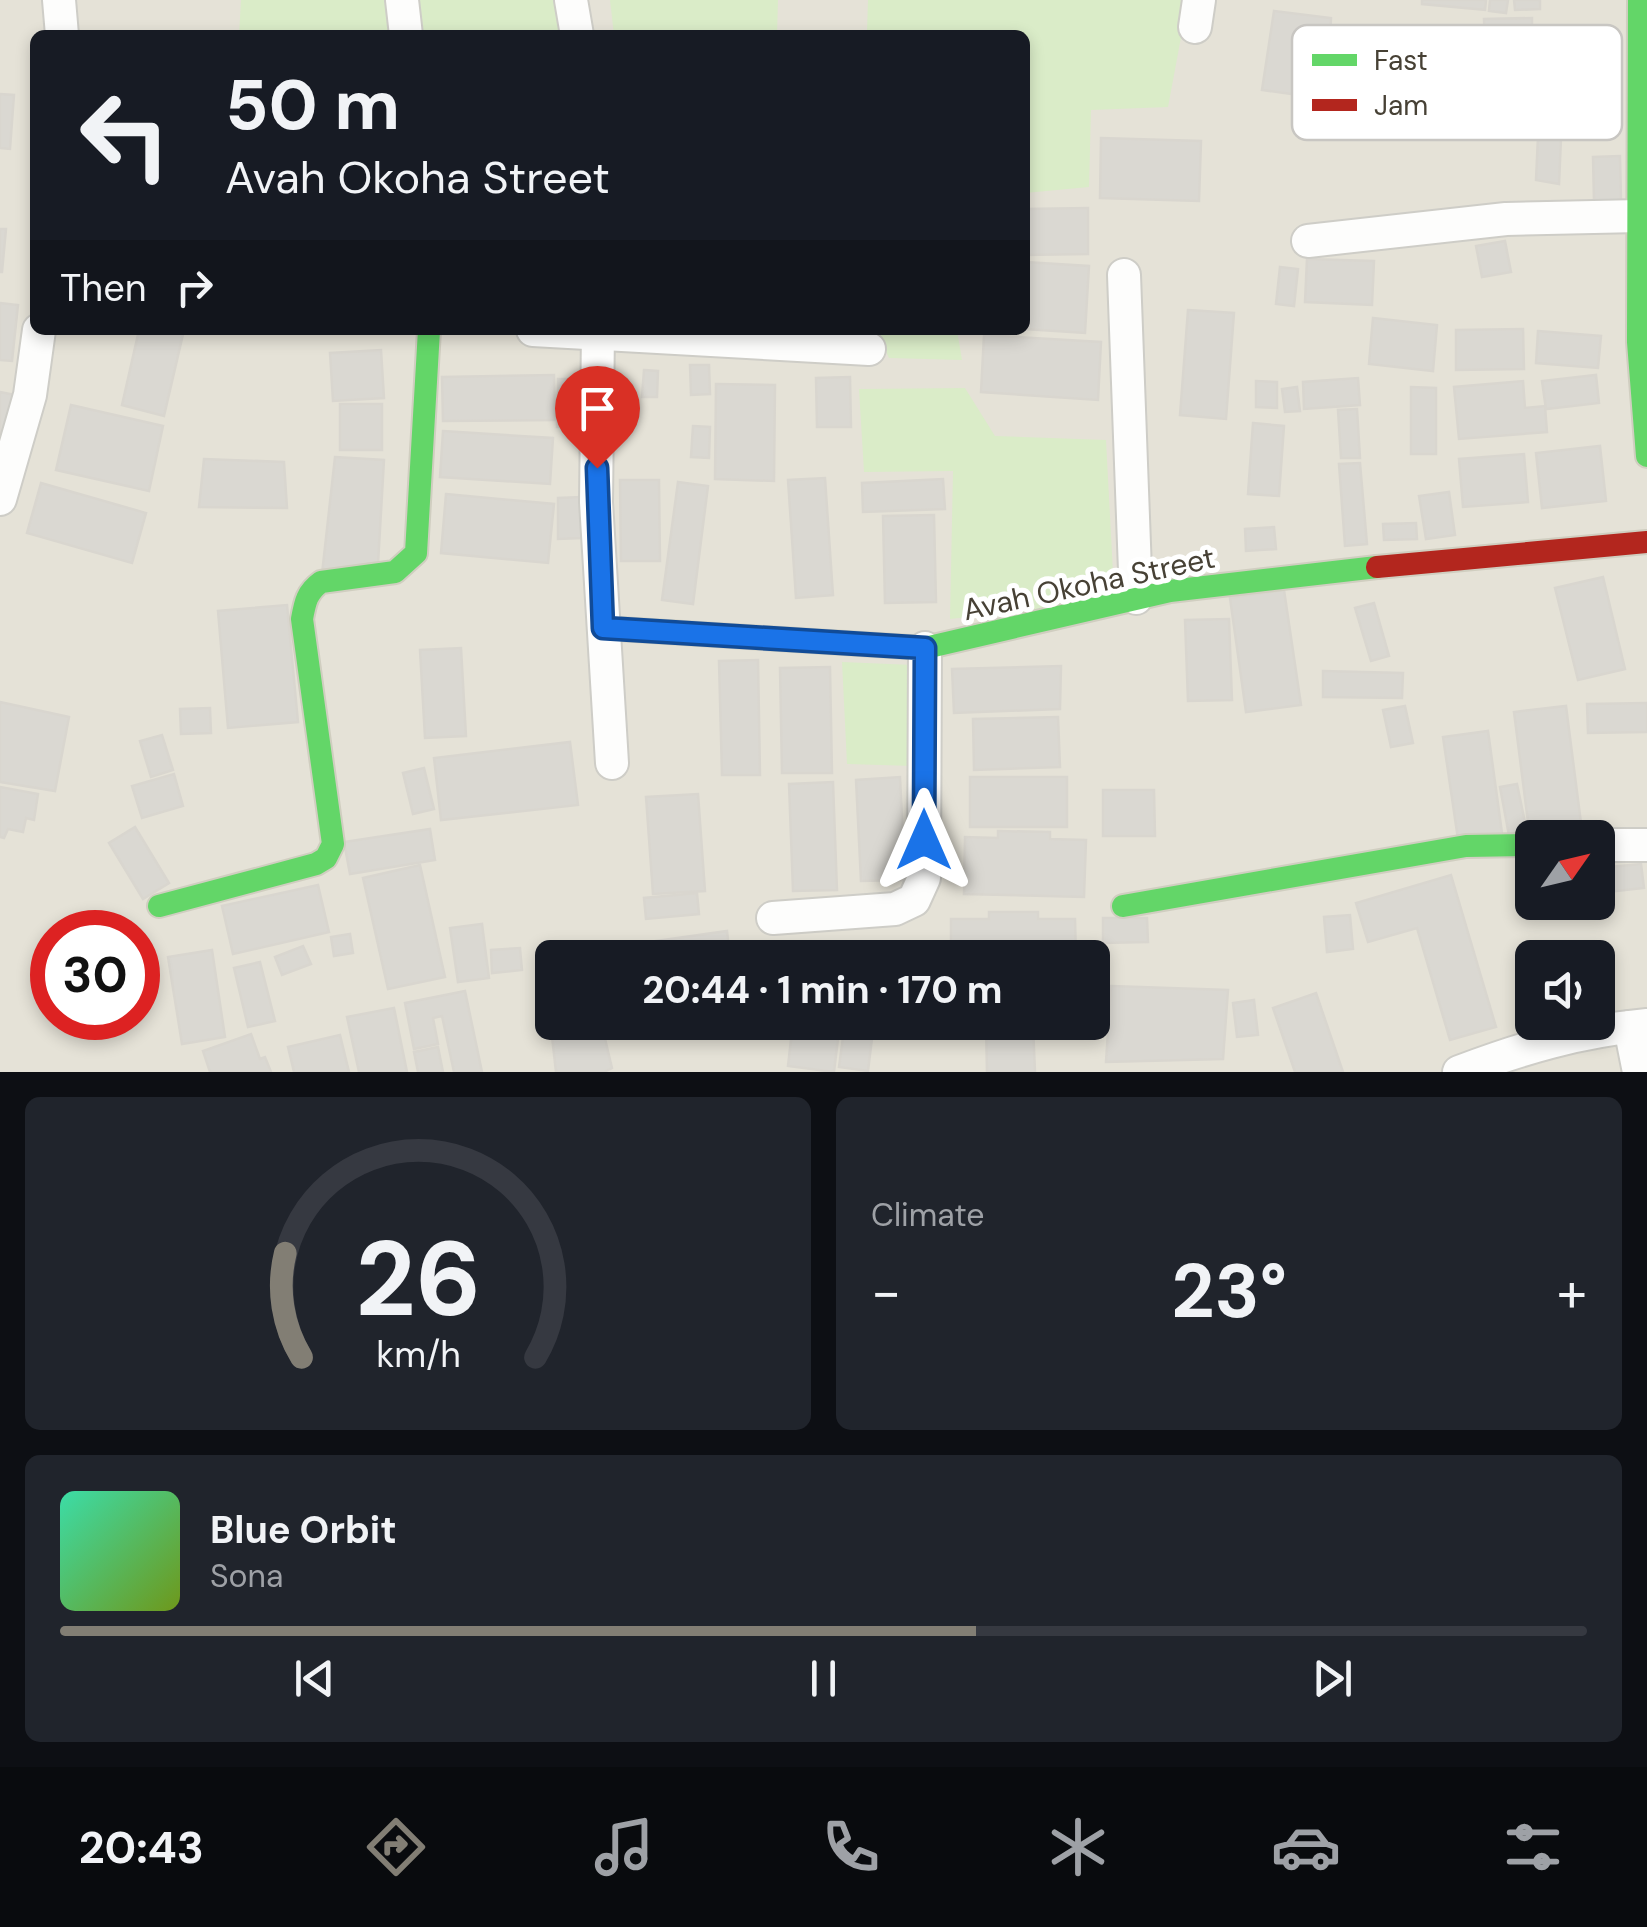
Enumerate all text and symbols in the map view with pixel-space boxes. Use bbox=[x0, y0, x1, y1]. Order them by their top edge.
legend bbox=[1292, 25, 1622, 140]
text: Fast bbox=[1374, 42, 1428, 79]
text: 50 m bbox=[225, 60, 400, 151]
icon: left bbox=[60, 70, 190, 200]
text: Jam bbox=[1374, 87, 1428, 124]
text: Avah Okoha Street bbox=[225, 148, 610, 207]
icon: right bbox=[167, 260, 222, 315]
text: Then bbox=[60, 263, 147, 313]
pin bbox=[555, 366, 640, 469]
icon: arrive bbox=[570, 381, 625, 436]
street label: Avah Okoha Street bbox=[959, 538, 1218, 629]
position arrow bbox=[872, 788, 976, 892]
north arrow bbox=[1515, 820, 1615, 920]
map controls bbox=[1515, 820, 1615, 1040]
speed limit sign: 30 bbox=[30, 910, 160, 1040]
button: sound bbox=[1515, 940, 1615, 1040]
text: 20:44 · 1 min · 170 m bbox=[642, 965, 1003, 1015]
text: Climate bbox=[871, 1194, 985, 1236]
text: 26 bbox=[355, 1212, 481, 1347]
text: 23° bbox=[1171, 1243, 1287, 1340]
text: − bbox=[871, 1256, 901, 1328]
text: + bbox=[1557, 1256, 1587, 1328]
text: km/h bbox=[376, 1332, 460, 1378]
text: Blue Orbit bbox=[210, 1505, 397, 1555]
text: Sona bbox=[210, 1555, 283, 1597]
icon: previous bbox=[287, 1651, 342, 1706]
icon: pause bbox=[796, 1651, 851, 1706]
icon: next bbox=[1305, 1651, 1360, 1706]
icon: directions bbox=[361, 1812, 431, 1882]
icon: music bbox=[589, 1812, 659, 1882]
icon: phone bbox=[816, 1812, 886, 1882]
icon: climate bbox=[1043, 1812, 1113, 1882]
icon: car bbox=[1271, 1812, 1341, 1882]
icon: filters bbox=[1498, 1812, 1568, 1882]
text: 20:43 bbox=[79, 1818, 204, 1877]

